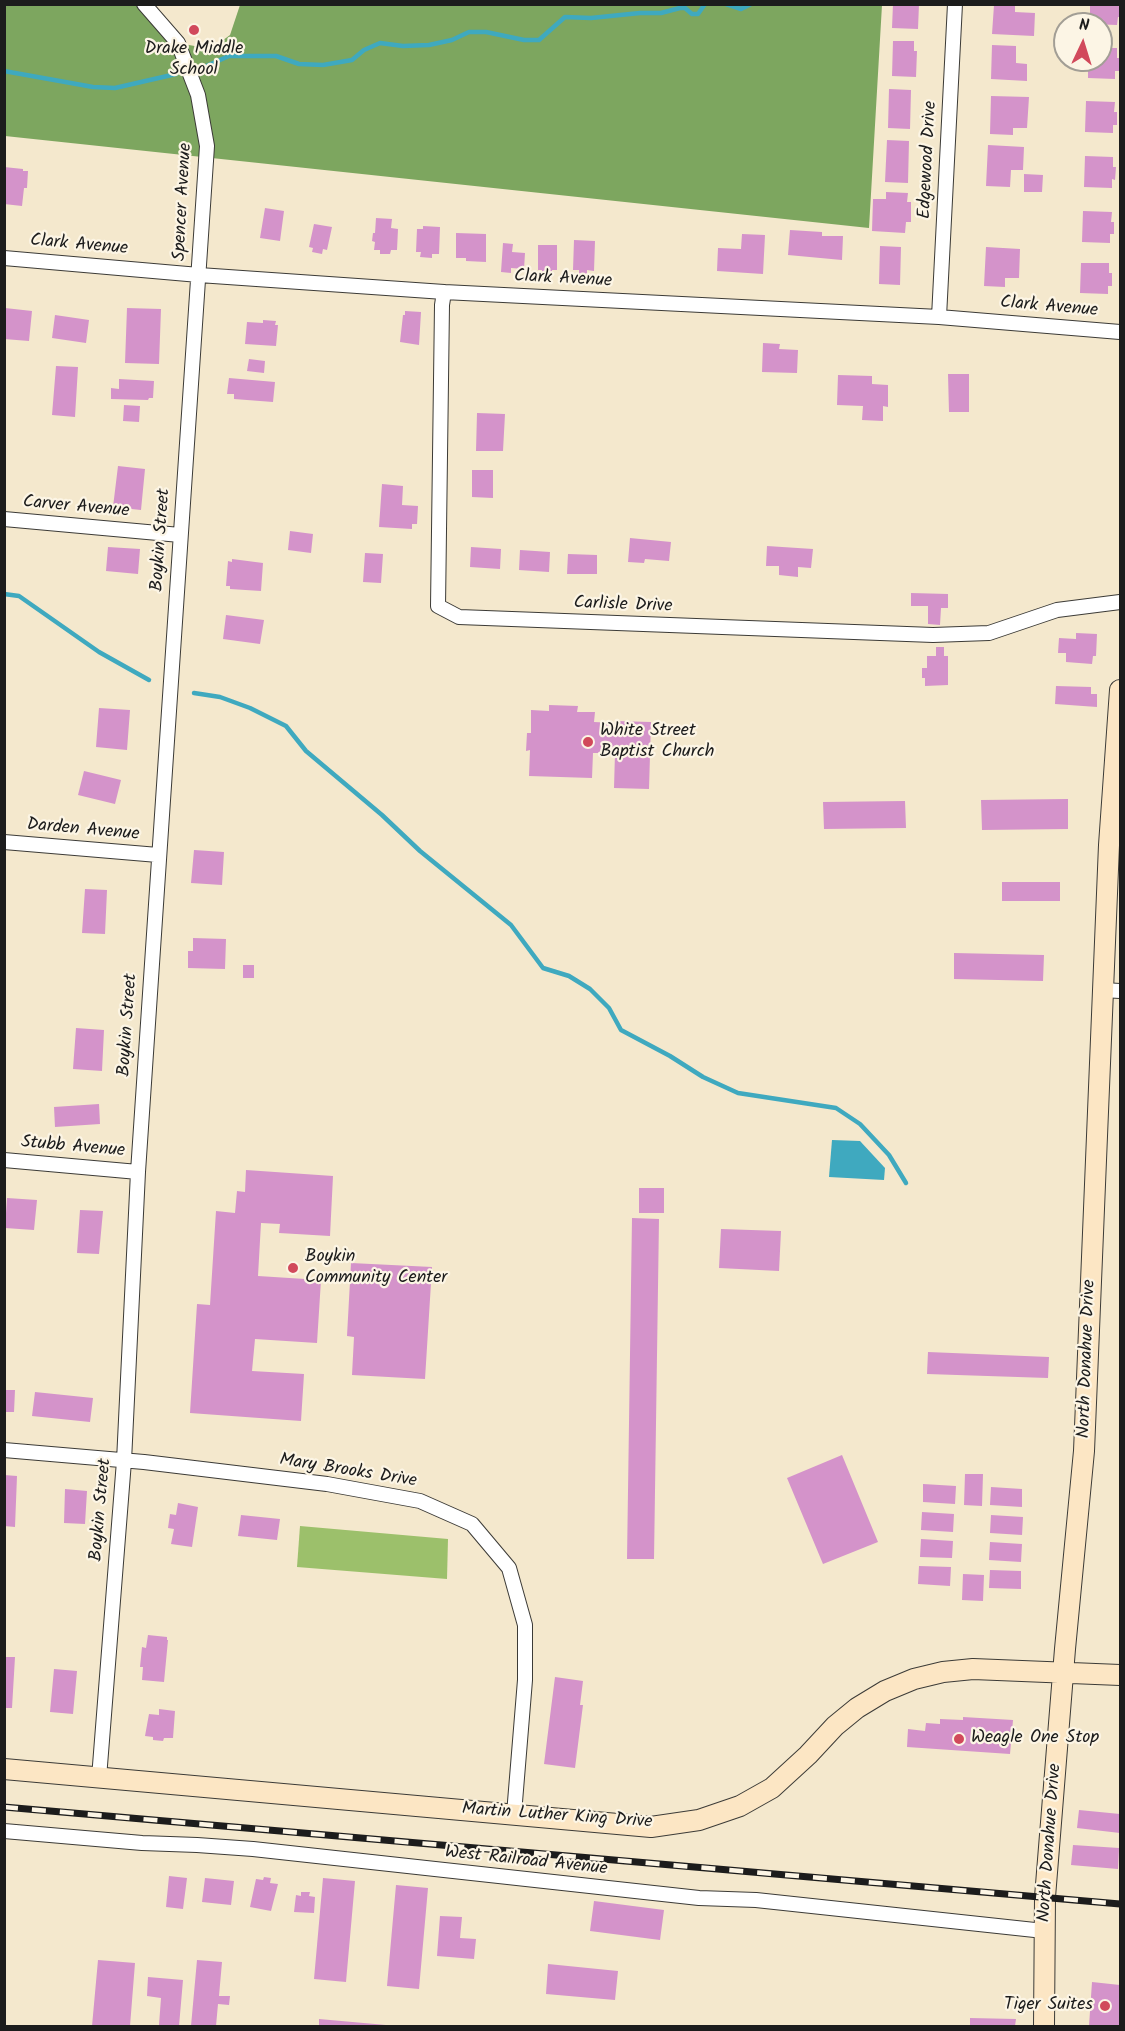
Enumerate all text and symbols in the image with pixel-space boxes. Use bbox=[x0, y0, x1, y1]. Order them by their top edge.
north arrow bbox=[1053, 12, 1113, 72]
text: N bbox=[1078, 13, 1090, 38]
marker: Drake Middle School bbox=[187, 23, 201, 37]
place label: Drake Middle School bbox=[145, 39, 243, 82]
street label: Edgewood Drive bbox=[915, 100, 943, 220]
street label: Spencer Avenue bbox=[170, 142, 198, 262]
street label: Clark Avenue bbox=[29, 231, 129, 261]
street label: Clark Avenue bbox=[513, 267, 613, 293]
street label: Clark Avenue bbox=[999, 293, 1099, 323]
street label: Boykin Street bbox=[148, 488, 176, 592]
street label: Carver Avenue bbox=[22, 493, 130, 523]
street label: Carlisle Drive bbox=[573, 593, 673, 619]
place label: White Street Baptist Church bbox=[600, 721, 714, 764]
marker: White Street Baptist Church bbox=[581, 735, 595, 749]
street label: Darden Avenue bbox=[26, 815, 140, 847]
street label: Boykin Street bbox=[115, 973, 143, 1077]
street label: Stubb Avenue bbox=[20, 1133, 126, 1163]
place label: Boykin Community Center bbox=[305, 1247, 447, 1290]
marker: Boykin Community Center bbox=[286, 1261, 300, 1275]
street label: North Donahue Drive bbox=[1074, 1279, 1102, 1439]
street label: Mary Brooks Drive bbox=[278, 1450, 418, 1494]
street label: Boykin Street bbox=[87, 1458, 117, 1562]
place label: Weagle One Stop bbox=[971, 1728, 1099, 1750]
marker: Weagle One Stop bbox=[952, 1732, 966, 1746]
street label: North Donahue Drive bbox=[1035, 1763, 1067, 1923]
street label: Martin Luther King Drive bbox=[461, 1800, 653, 1834]
street label: West Railroad Avenue bbox=[444, 1843, 608, 1881]
place label: Tiger Suites bbox=[1004, 1995, 1093, 2017]
marker: Tiger Suites bbox=[1098, 1999, 1112, 2013]

